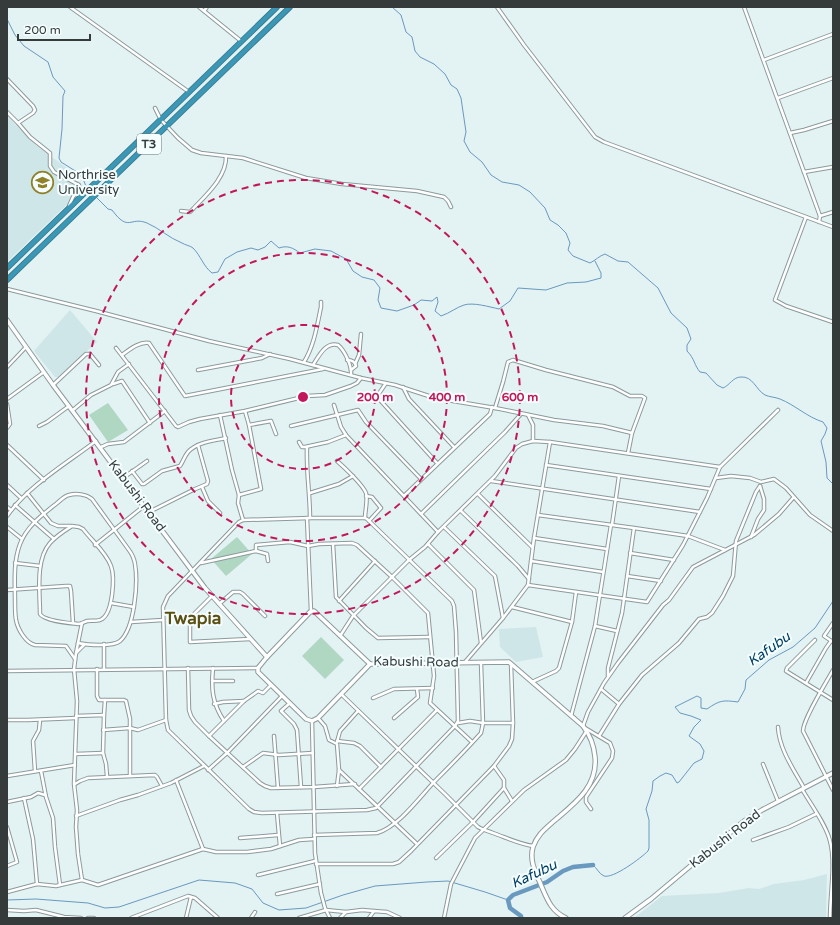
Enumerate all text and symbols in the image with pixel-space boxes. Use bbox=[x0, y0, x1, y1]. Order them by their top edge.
scale bar bbox=[18, 16, 90, 42]
text: 200 m bbox=[24, 23, 61, 37]
road number: T3 bbox=[137, 134, 161, 154]
place label: Northrise University bbox=[58, 167, 119, 198]
school or university icon: Northrise University bbox=[30, 169, 56, 195]
centre of rings bbox=[296, 390, 310, 404]
text: 200 m bbox=[357, 390, 393, 404]
text: 400 m bbox=[429, 390, 465, 404]
text: 600 m bbox=[502, 390, 538, 404]
street label: Kabushi Road bbox=[105, 457, 169, 535]
district label: Twapia bbox=[164, 608, 221, 629]
water label: Kafubu bbox=[744, 627, 795, 670]
street label: Kabushi Road bbox=[373, 653, 459, 671]
street label: Kabushi Road bbox=[686, 806, 764, 872]
water label: Kafubu bbox=[509, 855, 561, 892]

